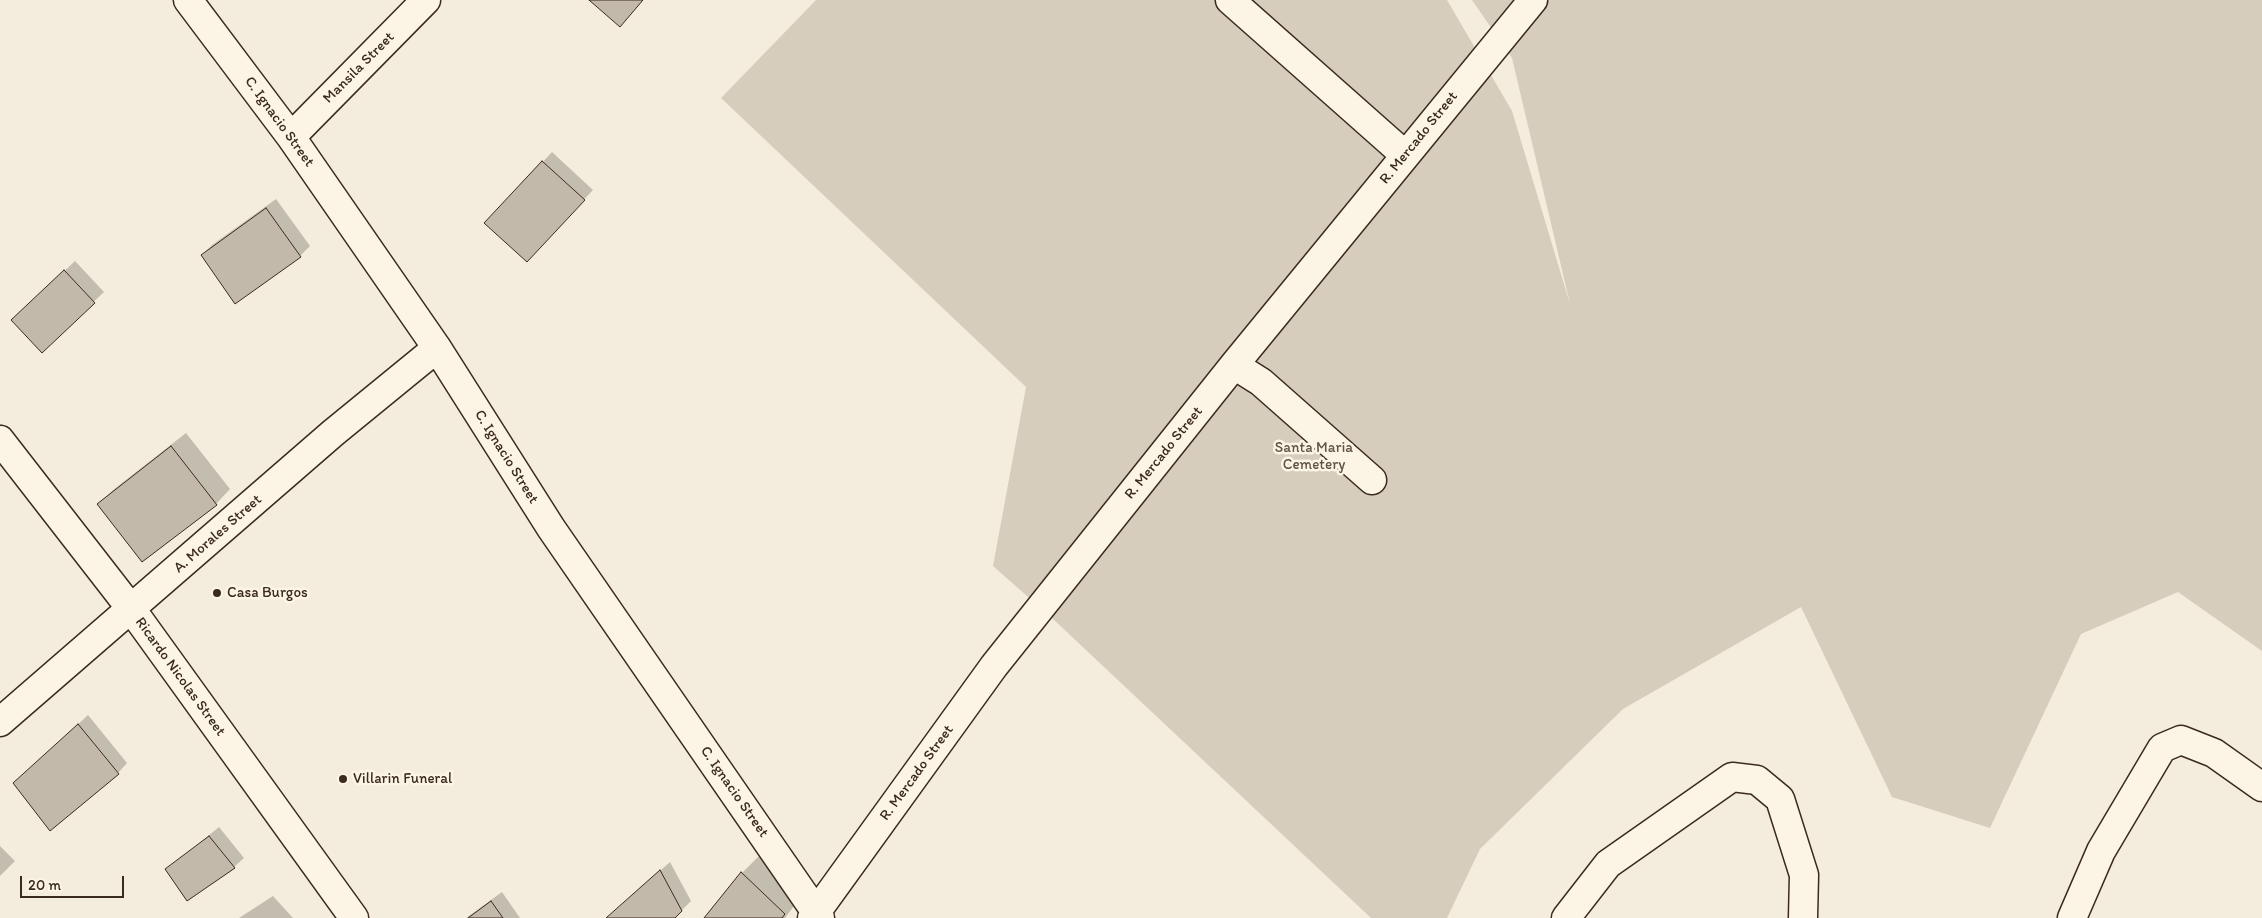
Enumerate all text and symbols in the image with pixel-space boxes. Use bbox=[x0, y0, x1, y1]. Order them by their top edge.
street label: Mansila Street bbox=[320, 29, 398, 107]
street label: C. Ignacio Street bbox=[240, 73, 318, 171]
street label: R. Mercado Street bbox=[1376, 88, 1462, 188]
street label: R. Mercado Street bbox=[1121, 403, 1207, 503]
street label: C. Ignacio Street bbox=[470, 407, 542, 507]
park label: Santa Maria Cemetery bbox=[1275, 439, 1353, 474]
street label: A. Morales Street bbox=[170, 491, 266, 577]
place label: Casa Burgos bbox=[227, 584, 308, 602]
marker: Casa Burgos bbox=[211, 587, 223, 599]
street label: Ricardo Nicolas Street bbox=[131, 614, 229, 740]
street label: R. Mercado Street bbox=[876, 722, 958, 824]
street label: C. Ignacio Street bbox=[696, 743, 772, 841]
place label: Villarin Funeral bbox=[353, 770, 452, 788]
marker: Villarin Funeral bbox=[337, 773, 349, 785]
scale bar bbox=[22, 866, 126, 898]
text: 20 m bbox=[28, 876, 61, 894]

